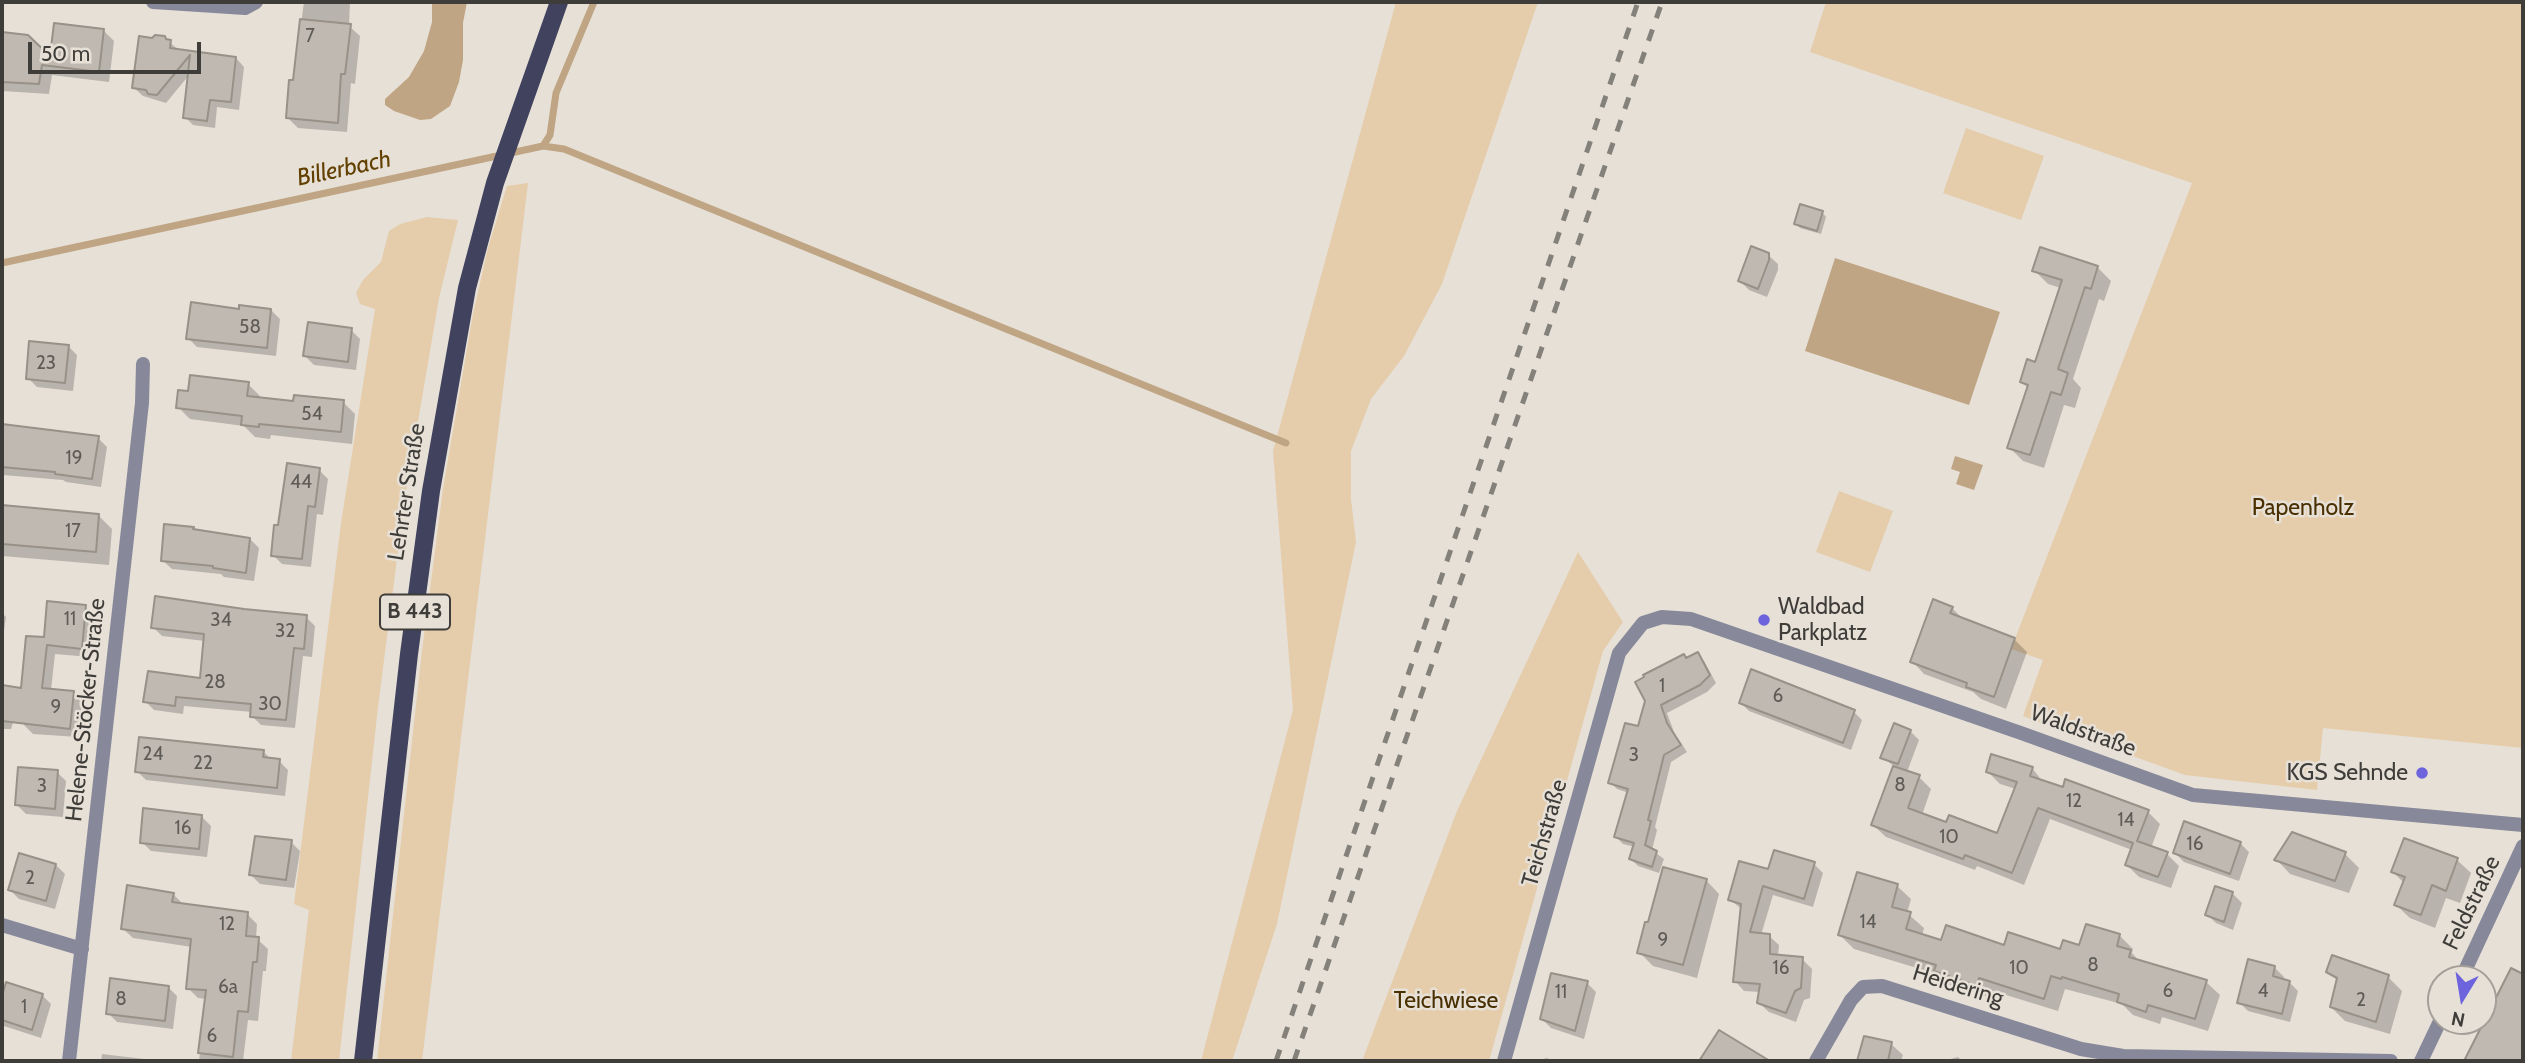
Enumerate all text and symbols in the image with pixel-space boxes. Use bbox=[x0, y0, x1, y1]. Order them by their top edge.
house number: 7 bbox=[305, 25, 315, 47]
scale bar bbox=[32, 28, 205, 72]
text: 50 m bbox=[41, 41, 90, 66]
water label: Billerbach bbox=[294, 145, 394, 193]
house number: 58 bbox=[239, 316, 261, 338]
house number: 23 bbox=[36, 352, 56, 374]
house number: 54 bbox=[301, 403, 323, 425]
street label: Lehrter Straße bbox=[383, 421, 431, 563]
house number: 19 bbox=[66, 447, 82, 469]
house number: 44 bbox=[290, 471, 312, 493]
park label: Papenholz bbox=[2252, 494, 2354, 522]
house number: 17 bbox=[65, 520, 81, 542]
place label: Waldbad Parkplatz bbox=[1778, 593, 1867, 647]
road number: B 443 bbox=[380, 594, 450, 630]
street label: Helene-Stöcker-Straße bbox=[61, 597, 111, 823]
house number: 11 bbox=[64, 608, 76, 630]
house number: 34 bbox=[210, 609, 232, 631]
marker: Waldbad Parkplatz bbox=[1756, 612, 1772, 628]
house number: 32 bbox=[275, 620, 295, 642]
house number: 28 bbox=[204, 671, 226, 693]
house number: 1 bbox=[1659, 675, 1665, 697]
house number: 6 bbox=[1773, 685, 1783, 707]
house number: 30 bbox=[258, 693, 282, 715]
house number: 9 bbox=[51, 696, 61, 718]
street label: Waldstraße bbox=[2026, 699, 2140, 763]
house number: 24 bbox=[143, 743, 163, 765]
house number: 3 bbox=[1629, 744, 1639, 766]
house number: 22 bbox=[193, 752, 213, 774]
place label: KGS Sehnde bbox=[2286, 759, 2408, 787]
marker: KGS Sehnde bbox=[2414, 765, 2430, 781]
house number: 8 bbox=[1894, 774, 1906, 796]
house number: 3 bbox=[37, 775, 47, 797]
street label: Teichstraße bbox=[1517, 776, 1573, 890]
house number: 12 bbox=[2066, 790, 2082, 812]
house number: 14 bbox=[2117, 809, 2135, 831]
house number: 16 bbox=[175, 817, 191, 839]
house number: 10 bbox=[1939, 826, 1959, 848]
house number: 16 bbox=[2187, 833, 2203, 855]
street label: Feldstraße bbox=[2437, 851, 2507, 955]
house number: 2 bbox=[25, 867, 35, 889]
house number: 14 bbox=[1859, 911, 1877, 933]
house number: 12 bbox=[219, 913, 235, 935]
house number: 9 bbox=[1658, 929, 1668, 951]
house number: 8 bbox=[2087, 954, 2099, 976]
house number: 16 bbox=[1773, 957, 1789, 979]
house number: 10 bbox=[2009, 957, 2029, 979]
street label: Heidering bbox=[1909, 959, 2007, 1013]
north arrow bbox=[2427, 965, 2497, 1035]
house number: 6a bbox=[218, 976, 238, 998]
house number: 6 bbox=[2163, 980, 2173, 1002]
house number: 4 bbox=[2258, 980, 2268, 1002]
house number: 11 bbox=[1555, 981, 1567, 1003]
park label: Teichwiese bbox=[1394, 987, 1498, 1015]
house number: 8 bbox=[115, 988, 127, 1010]
house number: 2 bbox=[2356, 989, 2366, 1011]
house number: 1 bbox=[21, 996, 27, 1018]
text: N bbox=[2449, 1007, 2467, 1032]
house number: 6 bbox=[207, 1025, 217, 1047]

